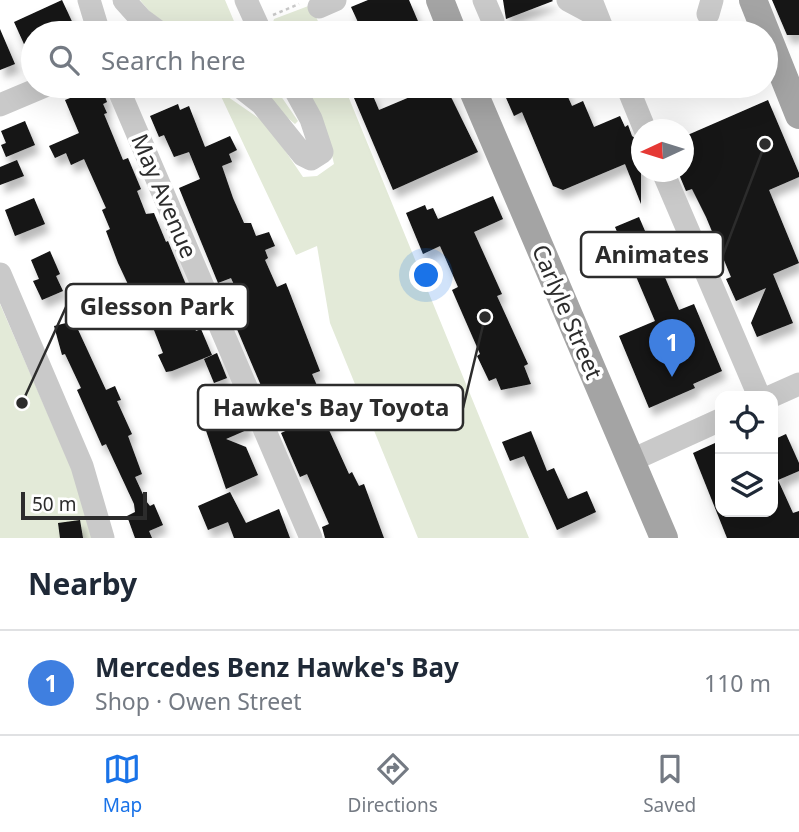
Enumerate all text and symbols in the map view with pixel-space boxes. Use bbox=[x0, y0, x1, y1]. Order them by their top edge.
search box bbox=[21, 21, 778, 98]
icon: search bbox=[45, 41, 83, 79]
text: Search here bbox=[101, 42, 246, 78]
north arrow bbox=[631, 119, 694, 182]
street label: May Avenue bbox=[124, 128, 205, 263]
callout: Animates bbox=[581, 232, 723, 277]
text: Animates bbox=[595, 237, 709, 270]
street label: Carlyle Street bbox=[525, 239, 611, 384]
your location bbox=[409, 258, 443, 292]
callout: Glesson Park bbox=[66, 284, 248, 329]
text: Glesson Park bbox=[80, 289, 234, 322]
pin: 1 bbox=[649, 319, 695, 377]
callout: Hawke's Bay Toyota bbox=[198, 385, 463, 430]
text: Hawke's Bay Toyota bbox=[213, 390, 449, 423]
map controls bbox=[715, 391, 778, 517]
button: locate bbox=[715, 391, 778, 454]
button: layers bbox=[715, 454, 778, 517]
scale bar bbox=[21, 489, 147, 521]
text: 50 m bbox=[32, 491, 76, 517]
text: Nearby bbox=[28, 563, 137, 604]
text: Mercedes Benz Hawke's Bay bbox=[95, 649, 459, 685]
text: 1 bbox=[44, 667, 58, 699]
text: 110 m bbox=[704, 667, 771, 699]
text: Shop · Owen Street bbox=[95, 685, 301, 717]
tab: Map bbox=[103, 750, 142, 818]
tab: Directions bbox=[348, 750, 438, 818]
tab: Saved bbox=[643, 750, 696, 818]

